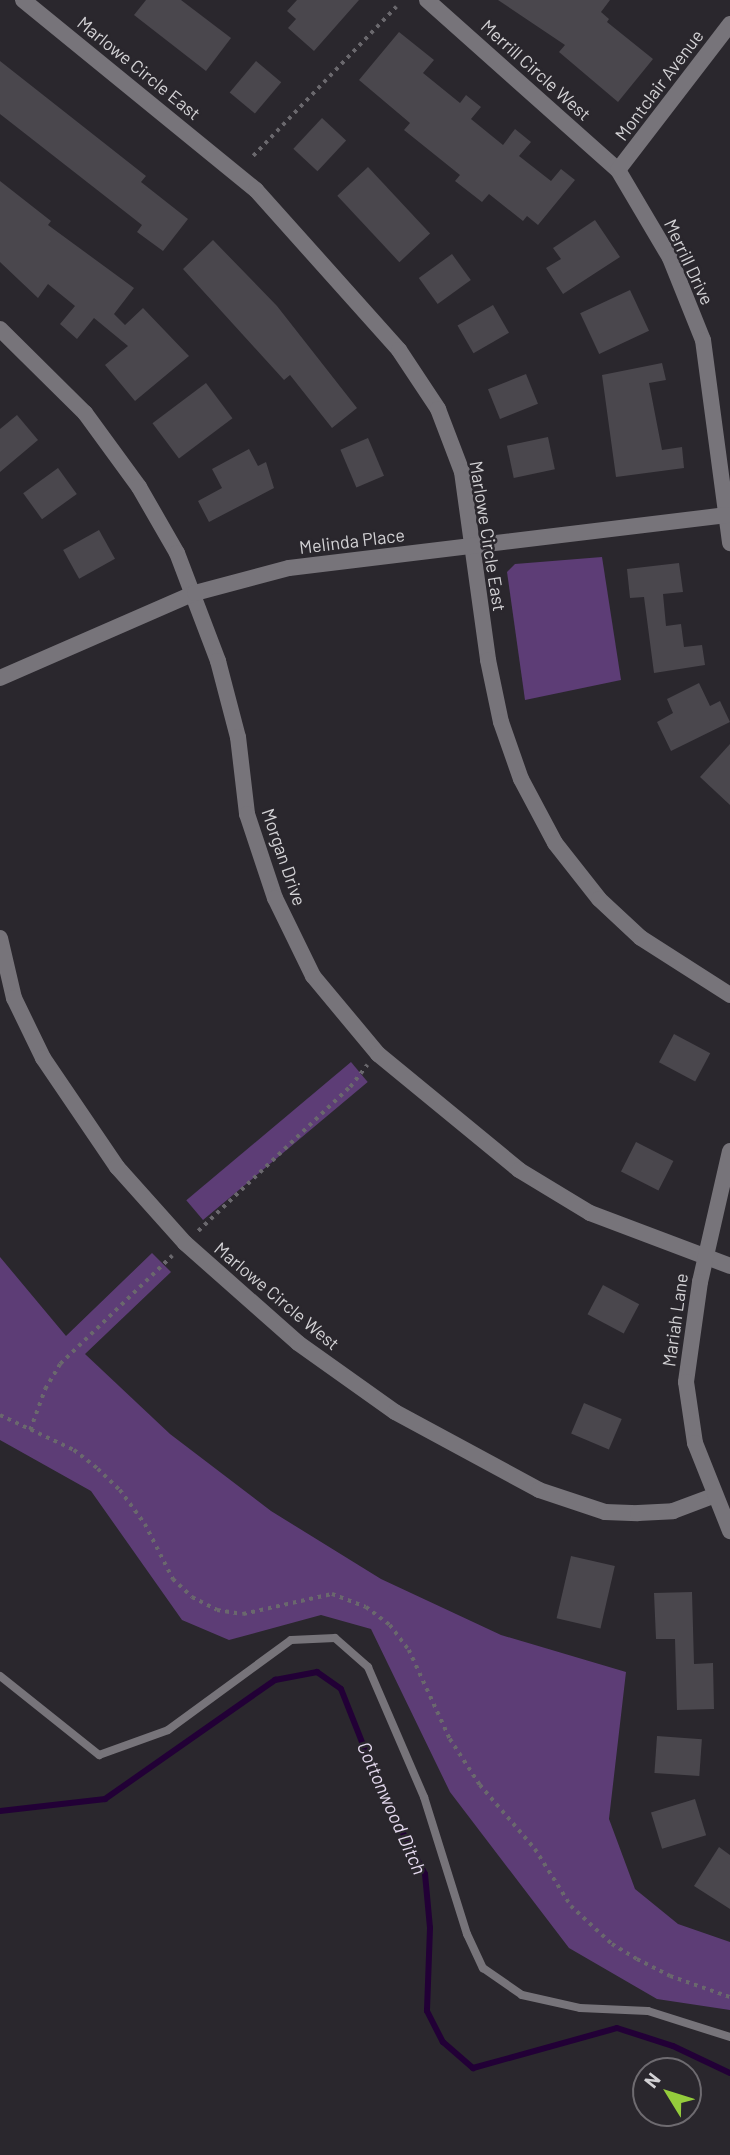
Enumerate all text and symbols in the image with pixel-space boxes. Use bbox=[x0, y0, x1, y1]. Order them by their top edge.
street label: Marlowe Circle East bbox=[73, 12, 205, 124]
street label: Merrill Circle West bbox=[477, 15, 595, 125]
street label: Montclair Avenue bbox=[610, 25, 708, 145]
street label: Merrill Drive bbox=[660, 216, 718, 308]
street label: Marlowe Circle East bbox=[465, 459, 511, 613]
street label: Melinda Place bbox=[298, 524, 406, 558]
street label: Morgan Drive bbox=[257, 806, 311, 908]
street label: Marlowe Circle West bbox=[210, 1237, 344, 1355]
street label: Mariah Lane bbox=[658, 1272, 692, 1368]
water label: Cottonwood Ditch bbox=[353, 1738, 431, 1878]
north arrow bbox=[632, 2057, 702, 2127]
text: N bbox=[639, 2068, 665, 2092]

